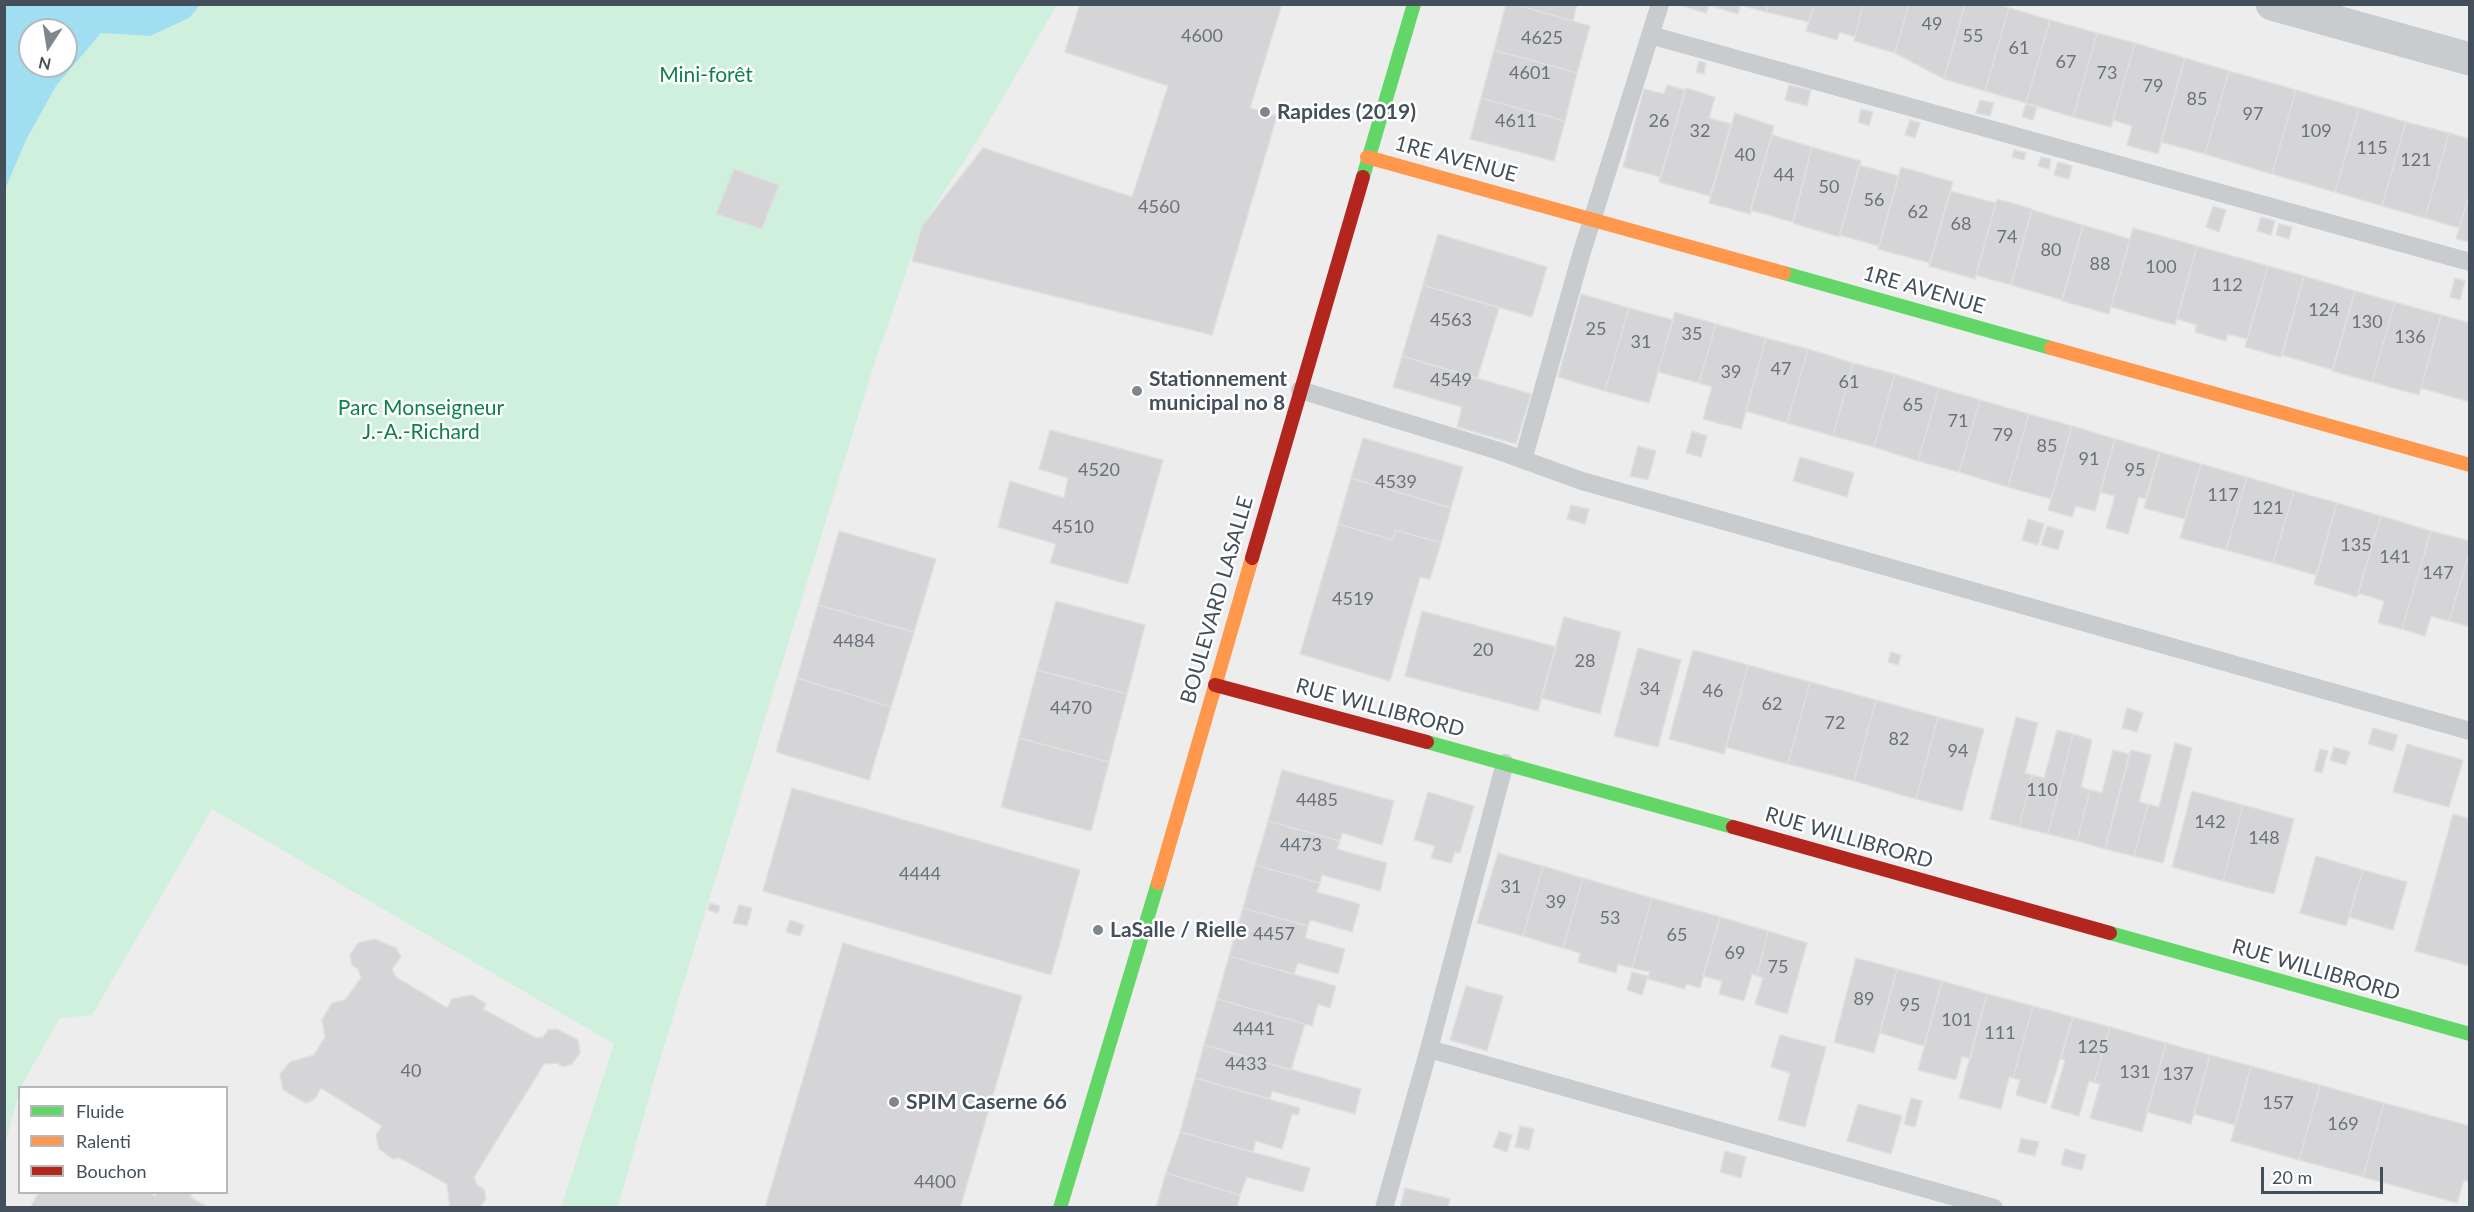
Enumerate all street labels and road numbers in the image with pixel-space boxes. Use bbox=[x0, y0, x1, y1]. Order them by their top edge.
street label: 1RE AVENUE bbox=[1392, 131, 1520, 187]
street label: 1RE AVENUE bbox=[1860, 261, 1988, 319]
street label: BOULEVARD LASALLE bbox=[1175, 493, 1259, 707]
street label: RUE WILLIBRORD bbox=[1293, 673, 1467, 743]
street label: RUE WILLIBRORD bbox=[1762, 802, 1936, 874]
street label: RUE WILLIBRORD bbox=[2229, 934, 2403, 1006]

